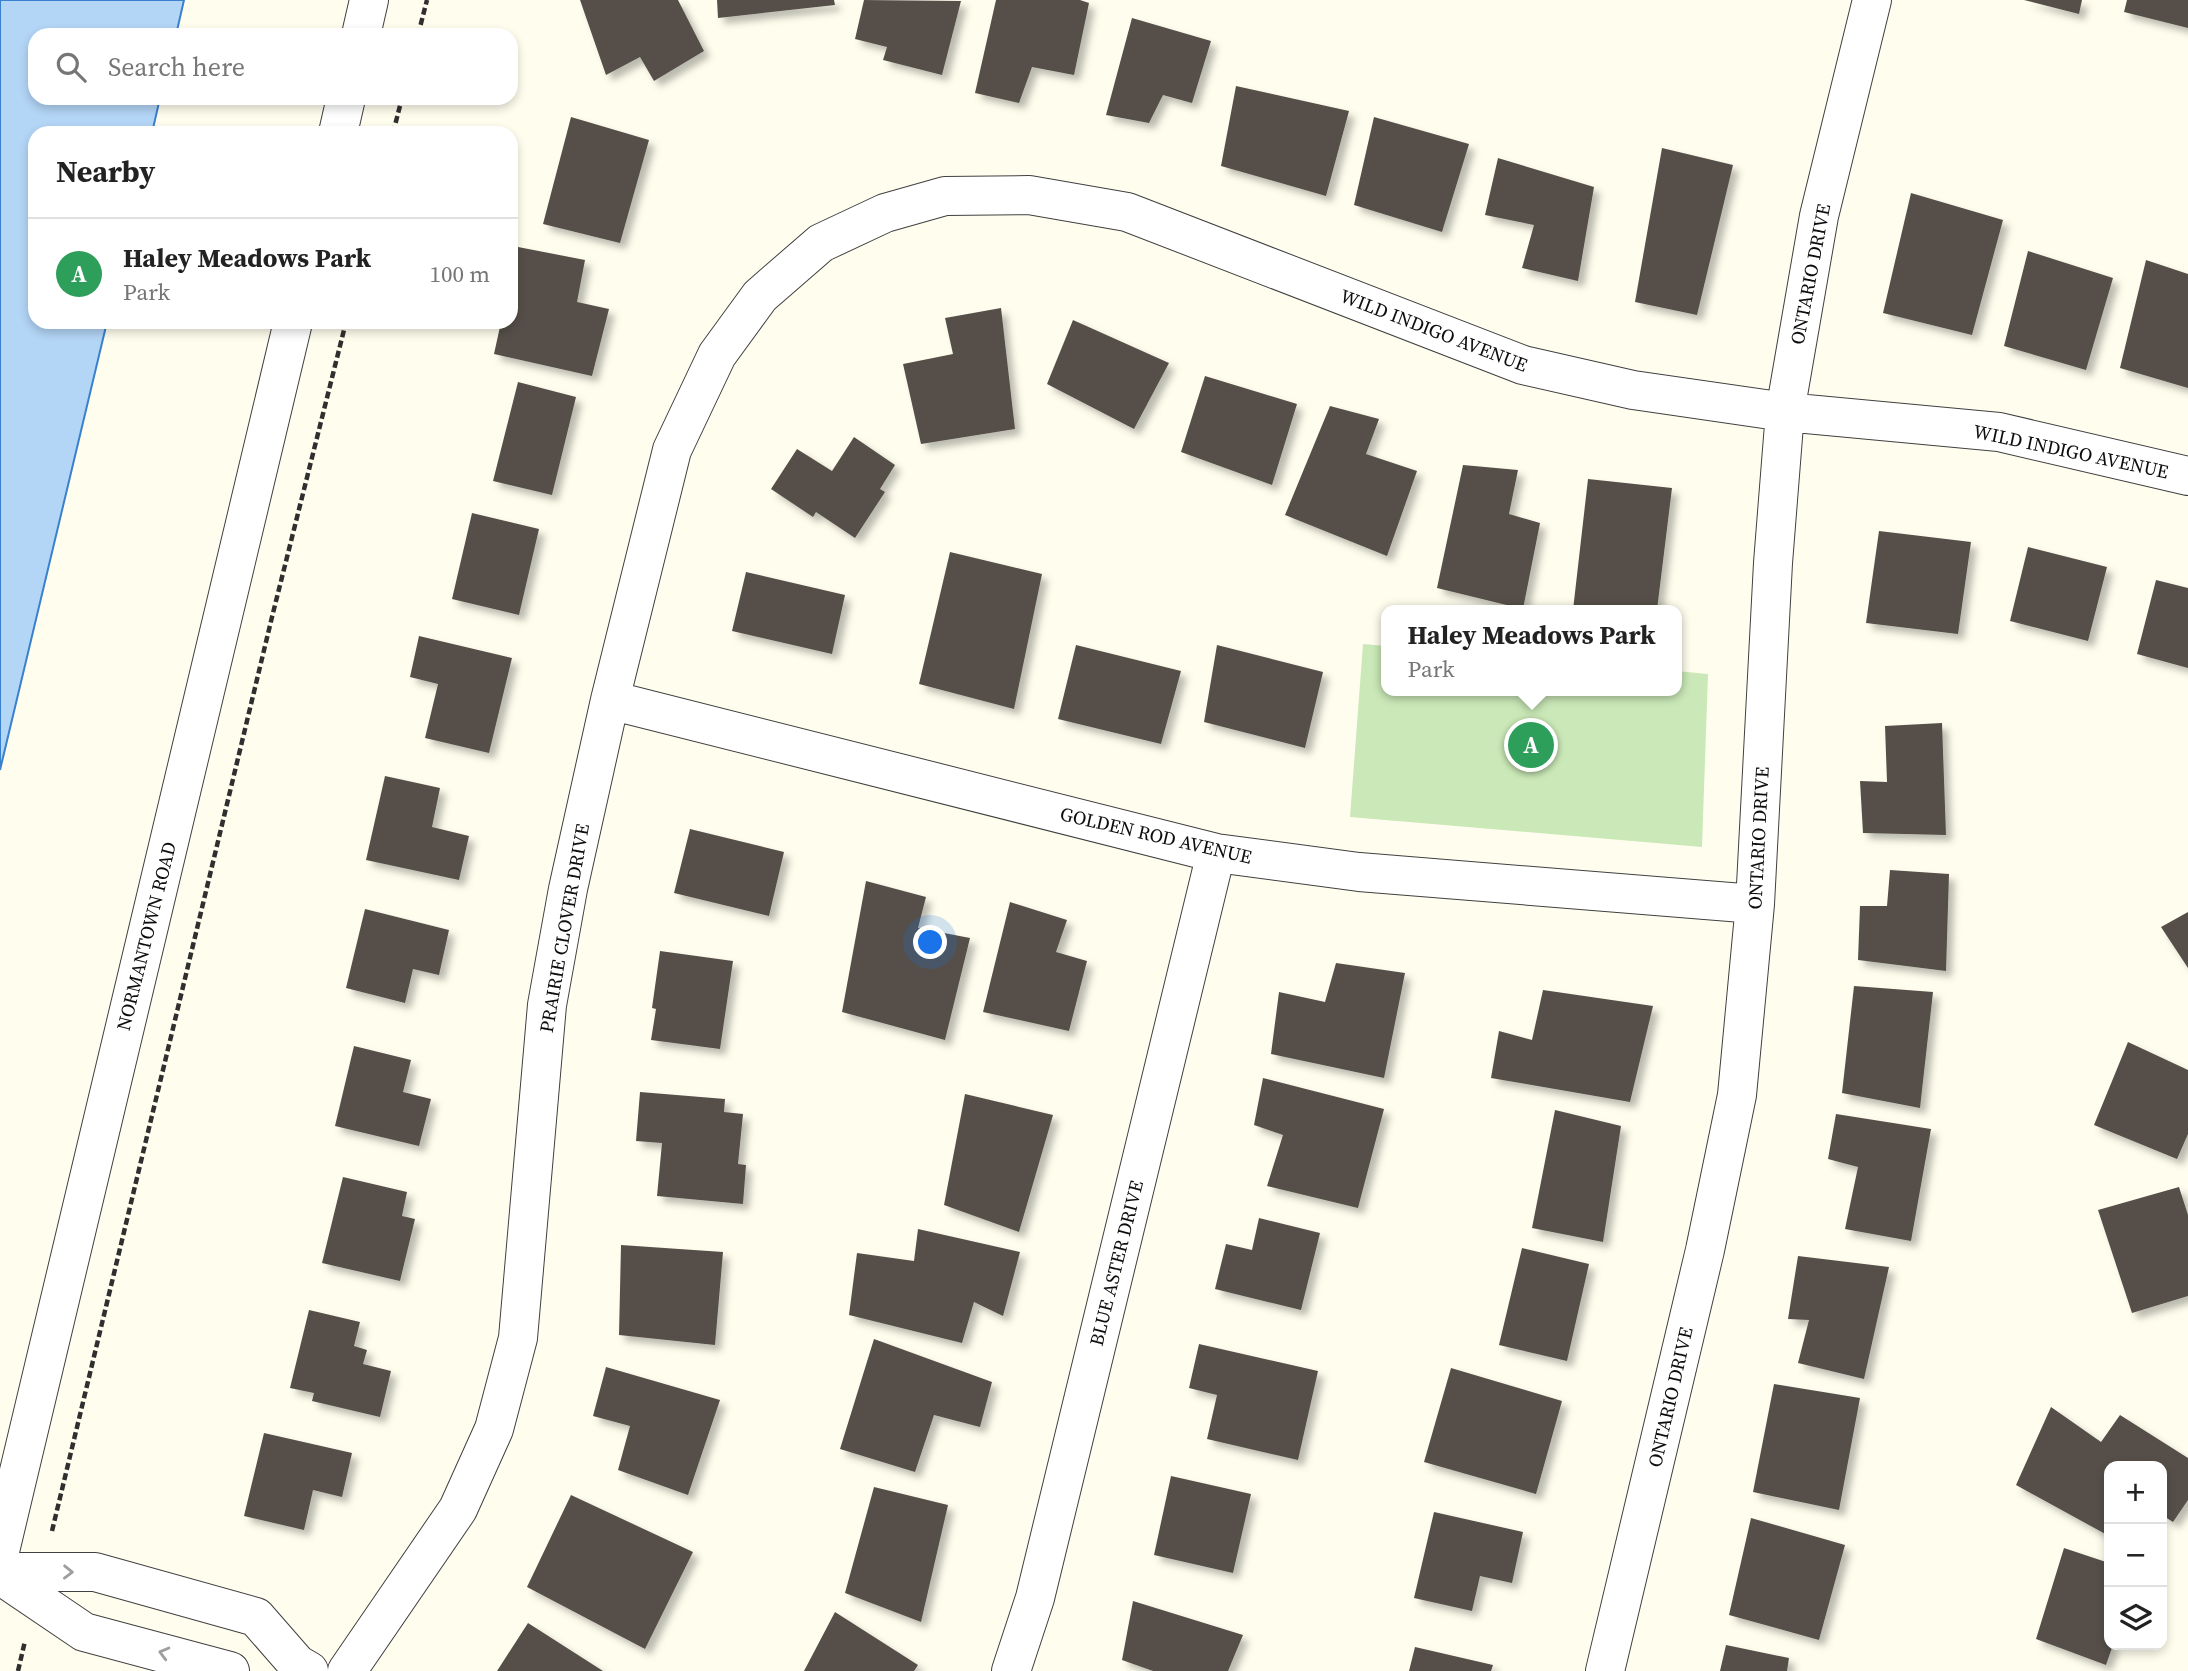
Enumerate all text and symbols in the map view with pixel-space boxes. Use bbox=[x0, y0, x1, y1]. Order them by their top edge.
search box bbox=[28, 28, 518, 105]
icon: search bbox=[52, 48, 90, 86]
text: Search here bbox=[108, 49, 245, 85]
text: Nearby bbox=[56, 151, 155, 192]
street label: ONTARIO DRIVE bbox=[1784, 201, 1836, 347]
text: Haley Meadows Park bbox=[123, 240, 371, 276]
text: A bbox=[71, 258, 87, 290]
text: 100 m bbox=[429, 258, 490, 290]
text: Park bbox=[123, 276, 170, 308]
street label: WILD INDIGO AVENUE bbox=[1337, 282, 1531, 378]
street label: WILD INDIGO AVENUE bbox=[1971, 418, 2171, 484]
popup bbox=[1381, 605, 1682, 696]
text: Haley Meadows Park bbox=[1408, 617, 1656, 653]
text: Park bbox=[1408, 653, 1455, 685]
pin: A bbox=[1508, 719, 1554, 771]
street label: ONTARIO DRIVE bbox=[1741, 766, 1775, 910]
street label: GOLDEN ROD AVENUE bbox=[1058, 800, 1254, 870]
street label: PRAIRIE CLOVER DRIVE bbox=[533, 822, 595, 1034]
street label: NORMANTOWN ROAD bbox=[110, 839, 182, 1033]
your location bbox=[913, 925, 947, 959]
street label: BLUE ASTER DRIVE bbox=[1083, 1178, 1149, 1348]
street label: ONTARIO DRIVE bbox=[1641, 1324, 1699, 1470]
map controls bbox=[2104, 1461, 2167, 1650]
button: + bbox=[2104, 1461, 2167, 1524]
button: − bbox=[2104, 1524, 2167, 1587]
one-way arrow bbox=[63, 1564, 74, 1580]
button: layers bbox=[2104, 1587, 2167, 1650]
one-way arrow bbox=[158, 1647, 170, 1662]

